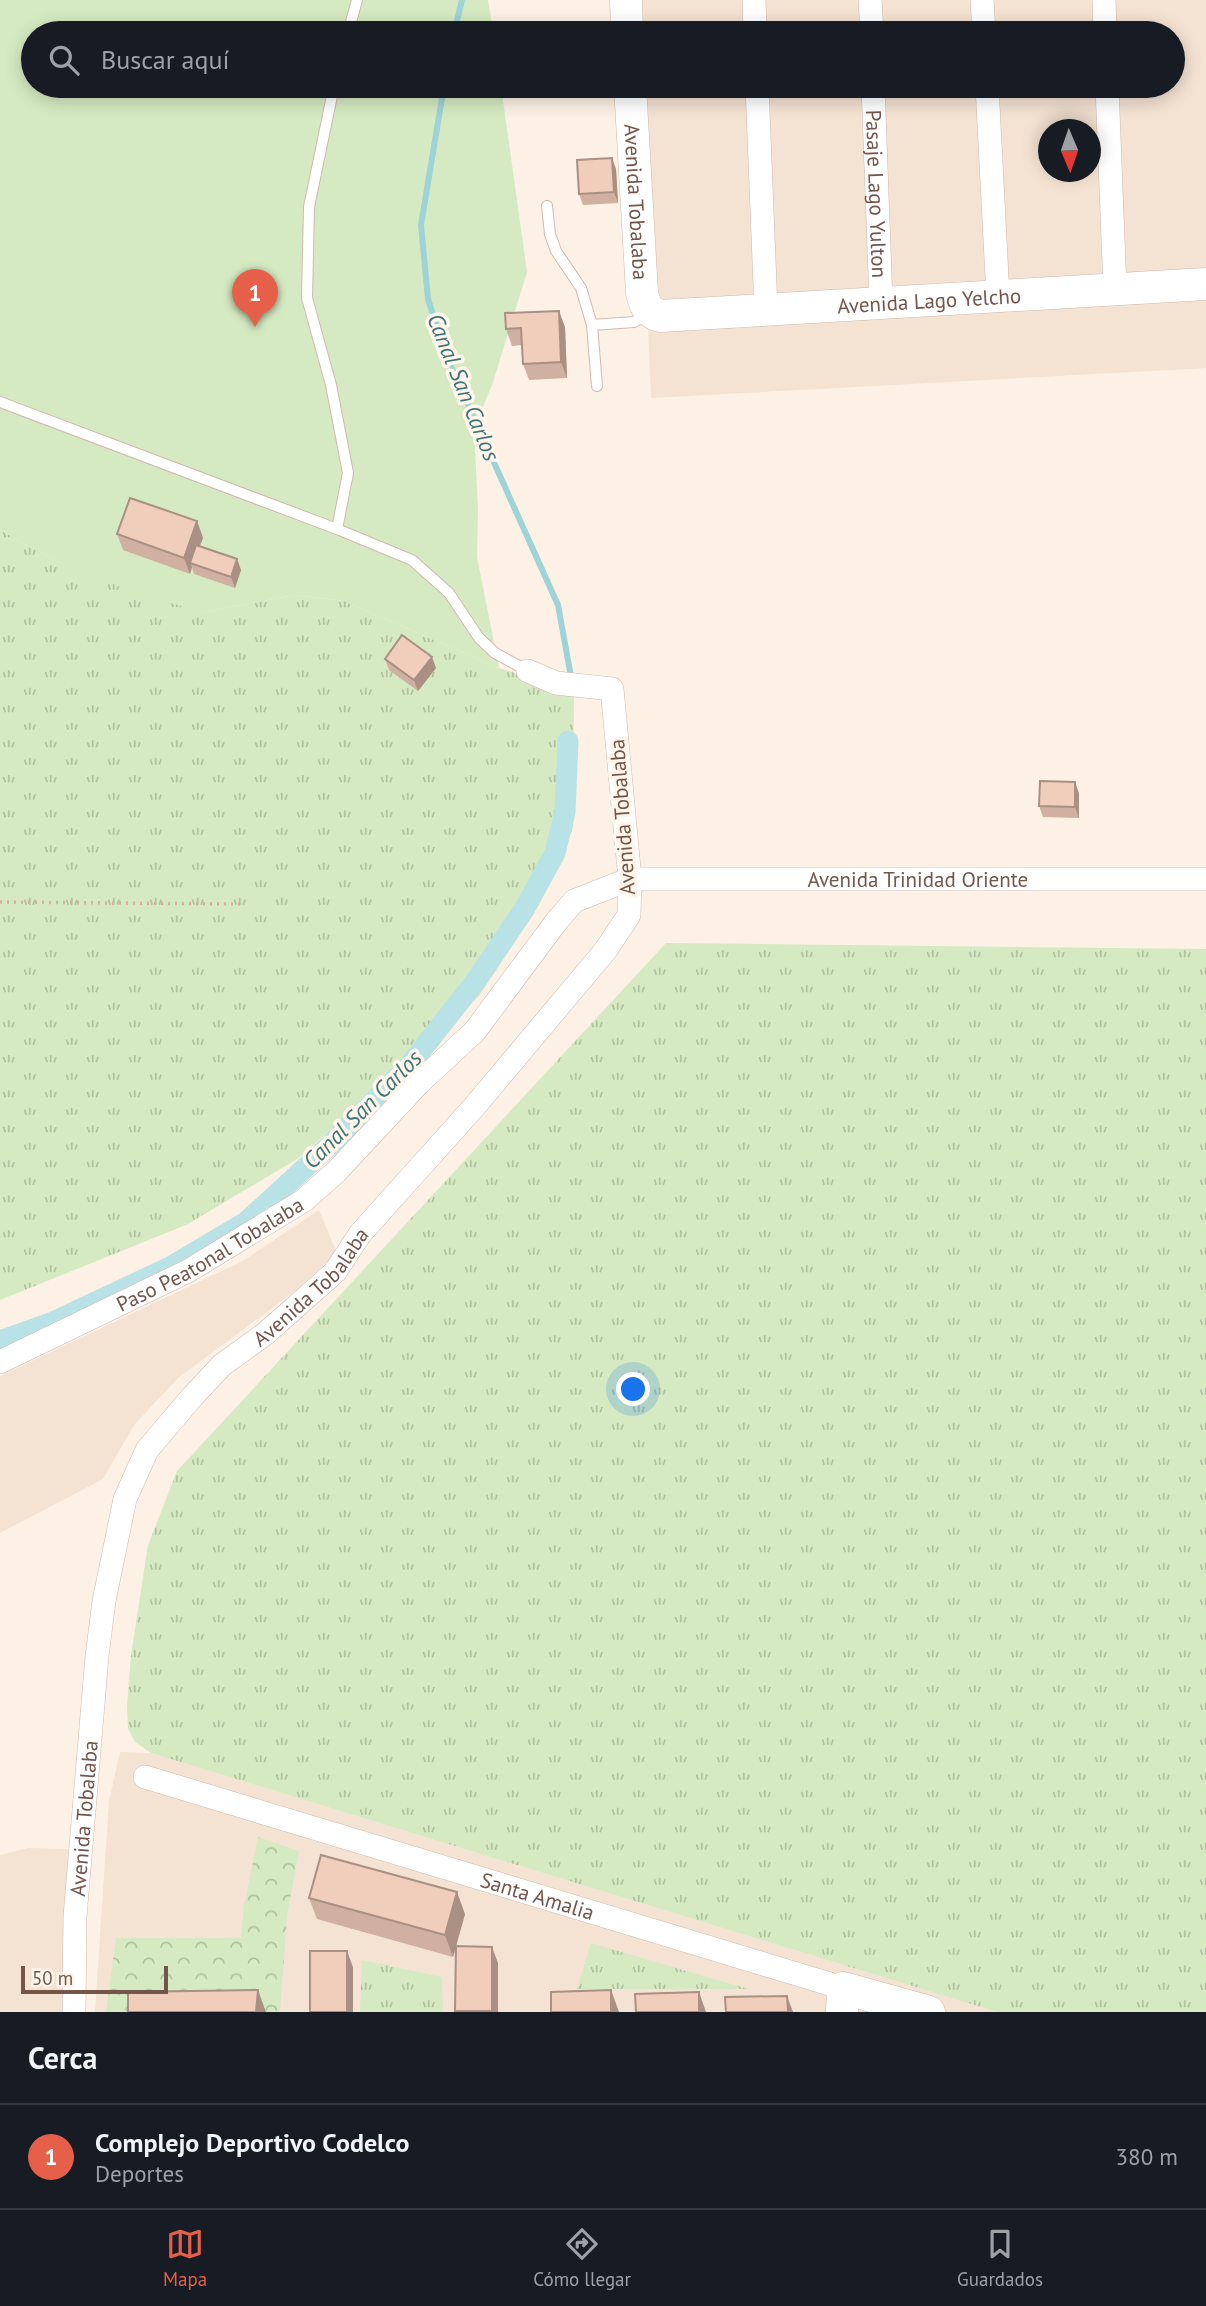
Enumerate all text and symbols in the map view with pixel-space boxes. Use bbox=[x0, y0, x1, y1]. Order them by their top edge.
search box bbox=[21, 21, 1185, 98]
icon: search bbox=[45, 41, 83, 79]
text: Buscar aquí bbox=[101, 43, 229, 76]
street label: Pasaje Lago Yulton bbox=[860, 109, 894, 279]
north arrow bbox=[1038, 119, 1101, 182]
street label: Avenida Tobalaba bbox=[619, 123, 655, 281]
pin: 1 bbox=[232, 269, 278, 327]
street label: Avenida Lago Yelcho bbox=[836, 281, 1022, 319]
water label: Canal San Carlos bbox=[421, 309, 507, 466]
street label: Avenida Tobalaba bbox=[603, 738, 641, 896]
street label: Avenida Trinidad Oriente bbox=[807, 866, 1028, 893]
water label: Canal San Carlos bbox=[296, 1043, 428, 1175]
street label: Paso Peatonal Tobalaba bbox=[112, 1191, 308, 1317]
street label: Avenida Tobalaba bbox=[248, 1221, 374, 1352]
your location bbox=[616, 1372, 650, 1406]
street label: Avenida Tobalaba bbox=[63, 1739, 103, 1897]
street label: Santa Amalia bbox=[477, 1866, 598, 1926]
scale bar bbox=[21, 1963, 168, 1995]
text: 50 m bbox=[32, 1966, 73, 1990]
text: Cerca bbox=[28, 2038, 97, 2077]
text: Complejo Deportivo Codelco bbox=[95, 2126, 410, 2159]
text: 1 bbox=[44, 2142, 58, 2171]
text: 380 m bbox=[1116, 2142, 1178, 2171]
text: Deportes bbox=[95, 2159, 184, 2188]
tab: Mapa bbox=[163, 2225, 207, 2291]
tab: Cómo llegar bbox=[533, 2225, 631, 2291]
tab: Guardados bbox=[957, 2225, 1043, 2291]

